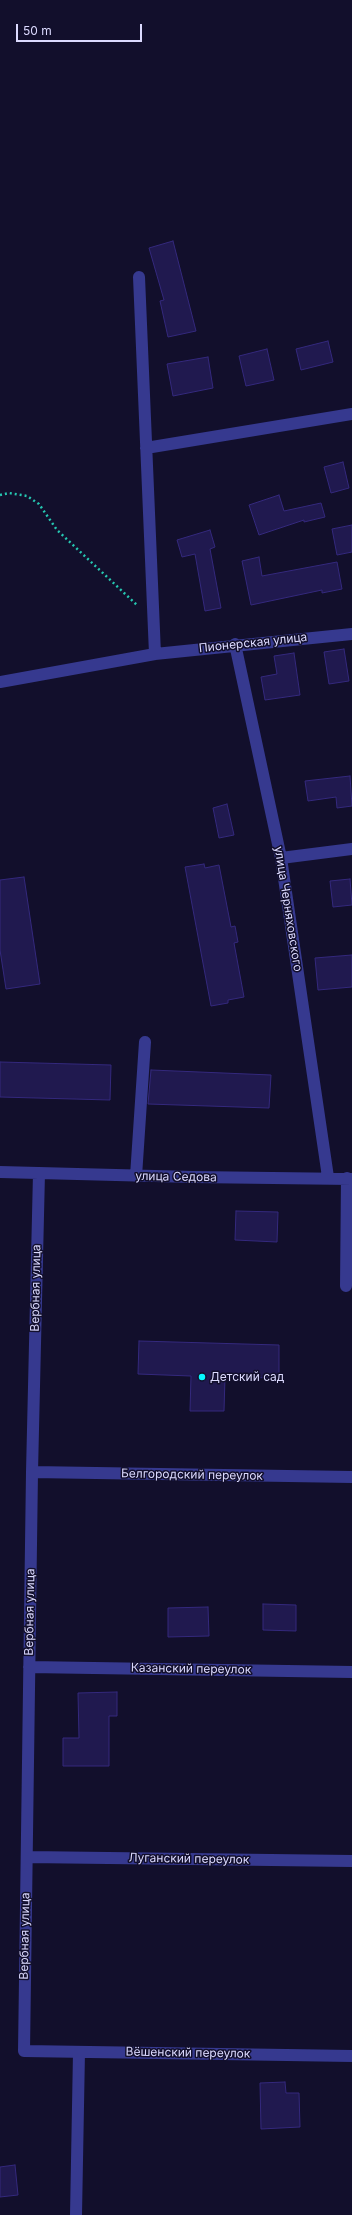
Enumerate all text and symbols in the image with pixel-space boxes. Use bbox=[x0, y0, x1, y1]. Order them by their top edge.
scale bar bbox=[18, 16, 144, 42]
text: 50 m bbox=[23, 23, 52, 38]
street label: Пионерская улица bbox=[198, 630, 308, 656]
street label: улица Черняховского bbox=[271, 845, 305, 973]
street label: улица Седова bbox=[135, 1169, 217, 1185]
street label: Вербная улица bbox=[28, 1244, 44, 1332]
place label: Детский сад bbox=[210, 1370, 284, 1384]
marker: Детский сад bbox=[197, 1372, 207, 1382]
street label: Белгородский переулок bbox=[121, 1467, 263, 1483]
street label: Вербная улица bbox=[22, 1568, 38, 1656]
street label: Казанский переулок bbox=[131, 1661, 251, 1677]
street label: Луганский переулок bbox=[129, 1851, 249, 1867]
street label: Вербная улица bbox=[17, 1892, 33, 1980]
street label: Вёшенский переулок bbox=[126, 2045, 250, 2061]

